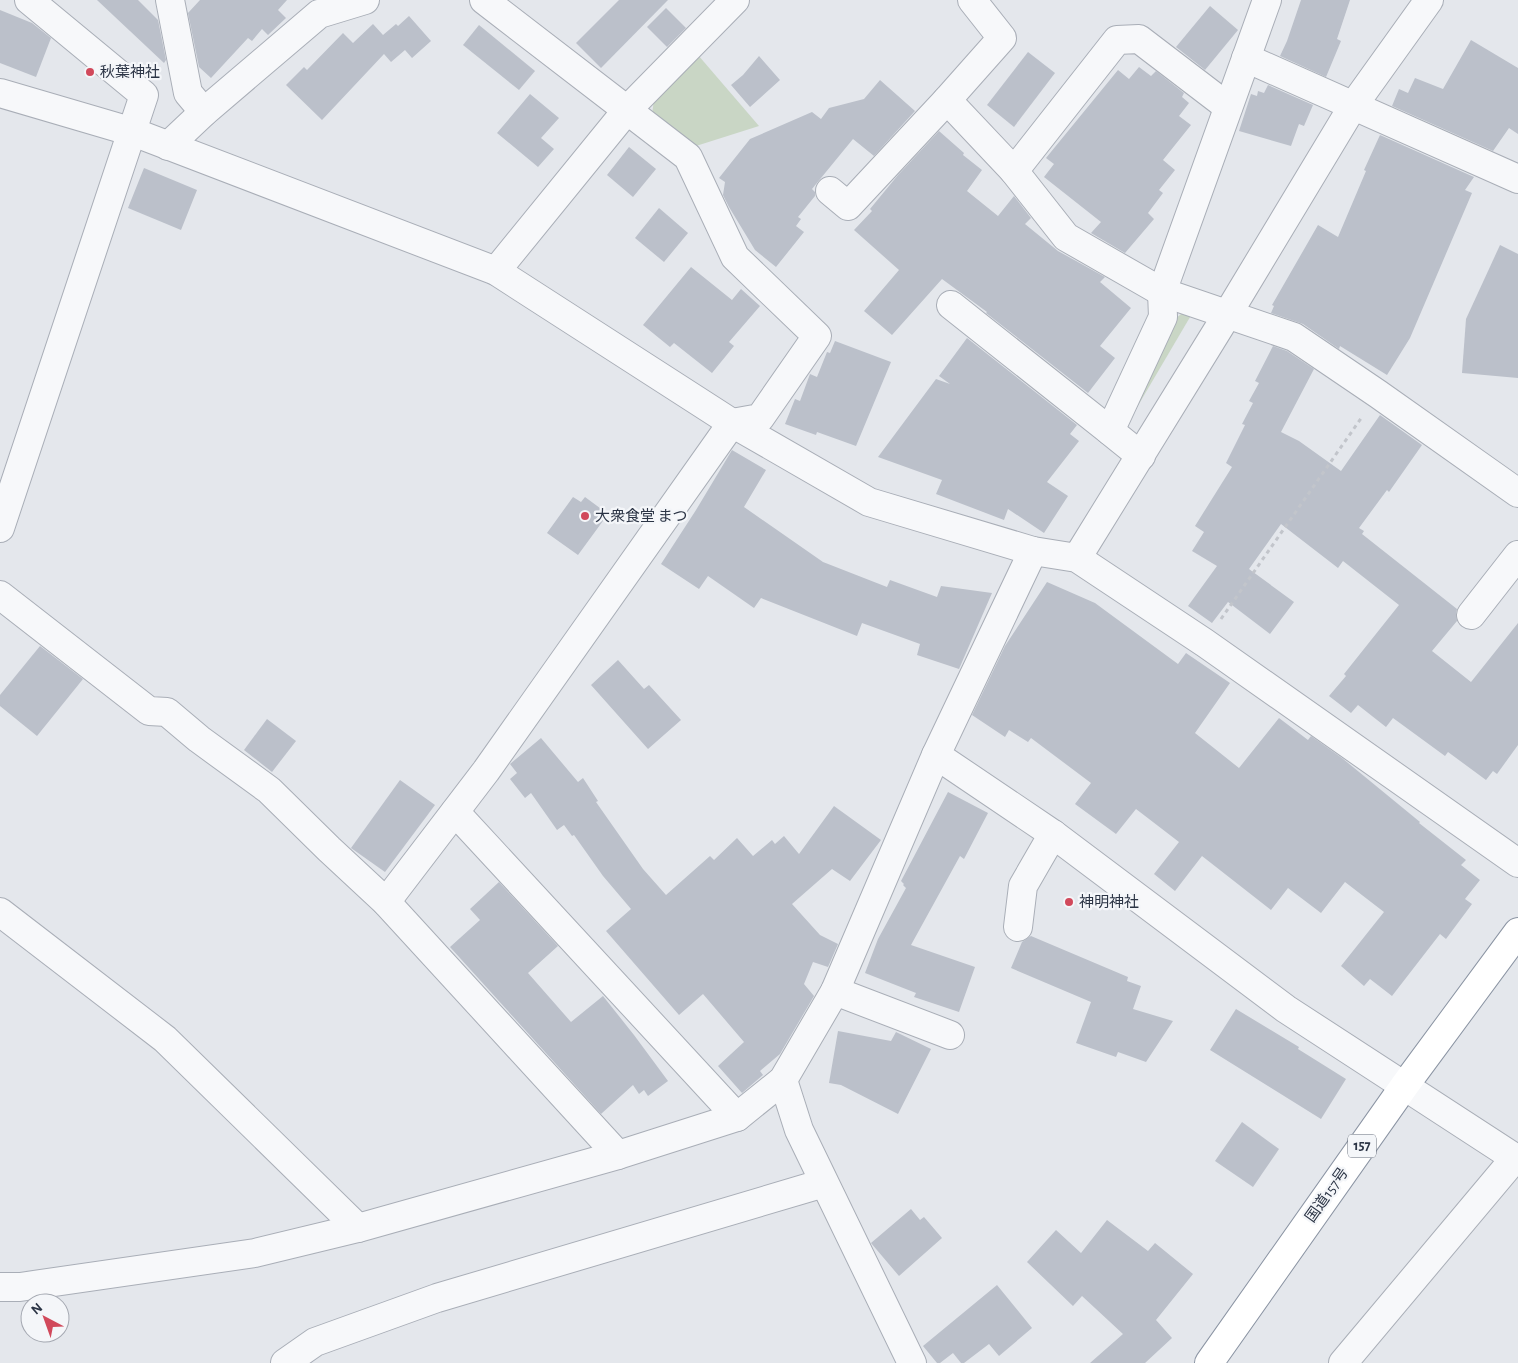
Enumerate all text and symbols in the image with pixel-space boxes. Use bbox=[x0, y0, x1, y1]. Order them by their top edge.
place label: 秋葉神社 bbox=[100, 64, 160, 80]
marker: 秋葉神社 bbox=[84, 66, 96, 78]
place label: 大衆食堂 まつ bbox=[595, 508, 687, 524]
marker: 大衆食堂 まつ bbox=[579, 510, 591, 522]
place label: 神明神社 bbox=[1079, 894, 1139, 910]
marker: 神明神社 bbox=[1063, 896, 1075, 908]
road number: 157 bbox=[1348, 1134, 1376, 1158]
street label: 国道157号 bbox=[1302, 1164, 1351, 1225]
north arrow bbox=[20, 1293, 70, 1343]
text: N bbox=[29, 1300, 45, 1317]

